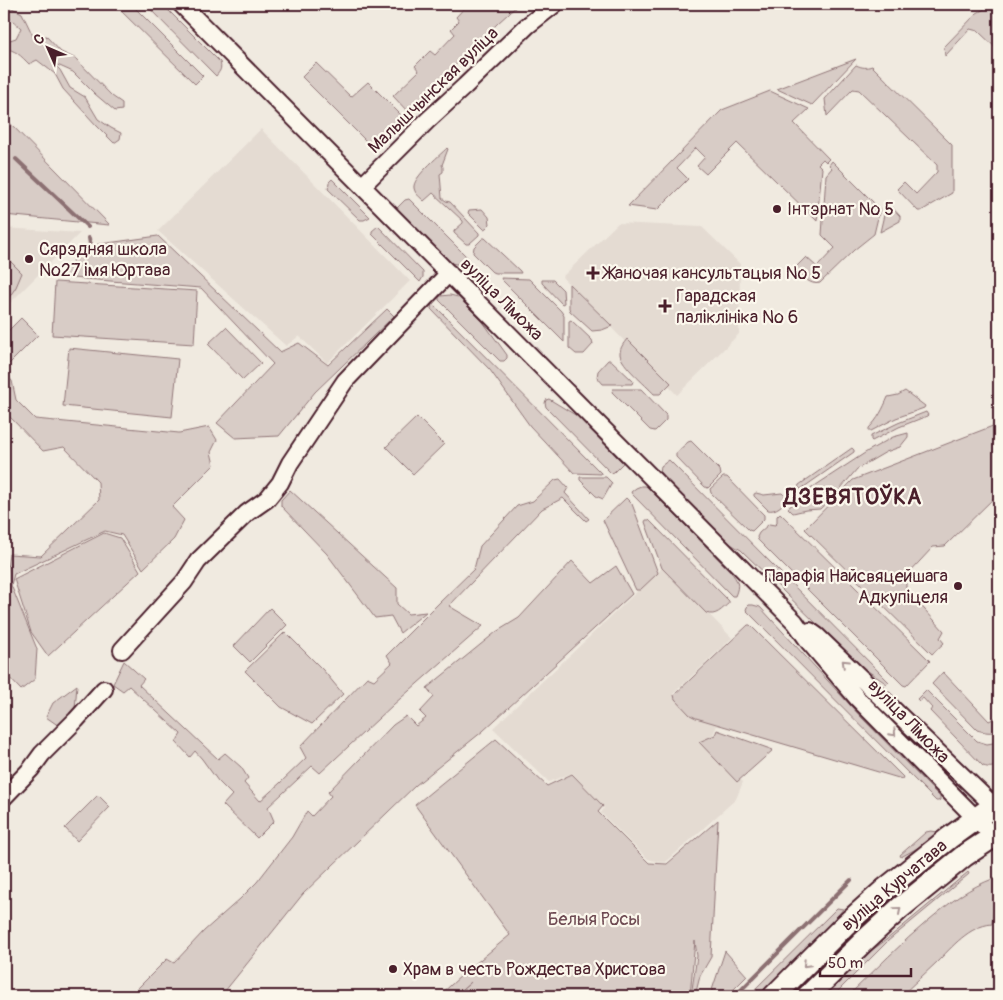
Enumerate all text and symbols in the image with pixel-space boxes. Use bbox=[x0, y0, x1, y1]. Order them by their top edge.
north arrow bbox=[22, 22, 72, 72]
street label: Малышчынская вуліца bbox=[363, 22, 503, 159]
text: С bbox=[30, 30, 48, 48]
place label: Інтэрнат № 5 bbox=[787, 198, 894, 221]
marker: Інтэрнат № 5 bbox=[771, 203, 783, 215]
place label: Сярэдняя школа №27 імя Юртава bbox=[39, 238, 170, 282]
marker: Сярэдняя школа №27 імя Юртава bbox=[23, 253, 35, 265]
street label: вуліца Ліможа bbox=[455, 253, 548, 346]
place label: Жаночая кансультацыя № 5 bbox=[601, 262, 821, 285]
marker: Жаночая кансультацыя № 5 bbox=[586, 266, 600, 280]
place label: Гарадская паліклініка № 6 bbox=[676, 285, 798, 329]
marker: Гарадская паліклініка № 6 bbox=[658, 299, 672, 313]
district label: ДЗЕВЯТОЎКА bbox=[782, 483, 922, 511]
place label: Парафія Найсвяцейшага Адкупіцеля bbox=[764, 565, 948, 609]
marker: Парафія Найсвяцейшага Адкупіцеля bbox=[952, 580, 964, 592]
one-way arrow bbox=[842, 660, 851, 669]
street label: вуліца Ліможа bbox=[863, 674, 954, 768]
one-way arrow bbox=[887, 728, 896, 737]
street label: вуліца Курчатава bbox=[837, 834, 952, 936]
one-way arrow bbox=[892, 907, 901, 916]
park label: Белыя Росы bbox=[548, 908, 640, 931]
scale bar bbox=[820, 945, 912, 977]
text: 50 m bbox=[828, 954, 863, 973]
place label: Храм в честь Рождества Христова bbox=[403, 958, 666, 981]
one-way arrow bbox=[803, 958, 812, 967]
marker: Храм в честь Рождества Христова bbox=[387, 963, 399, 975]

